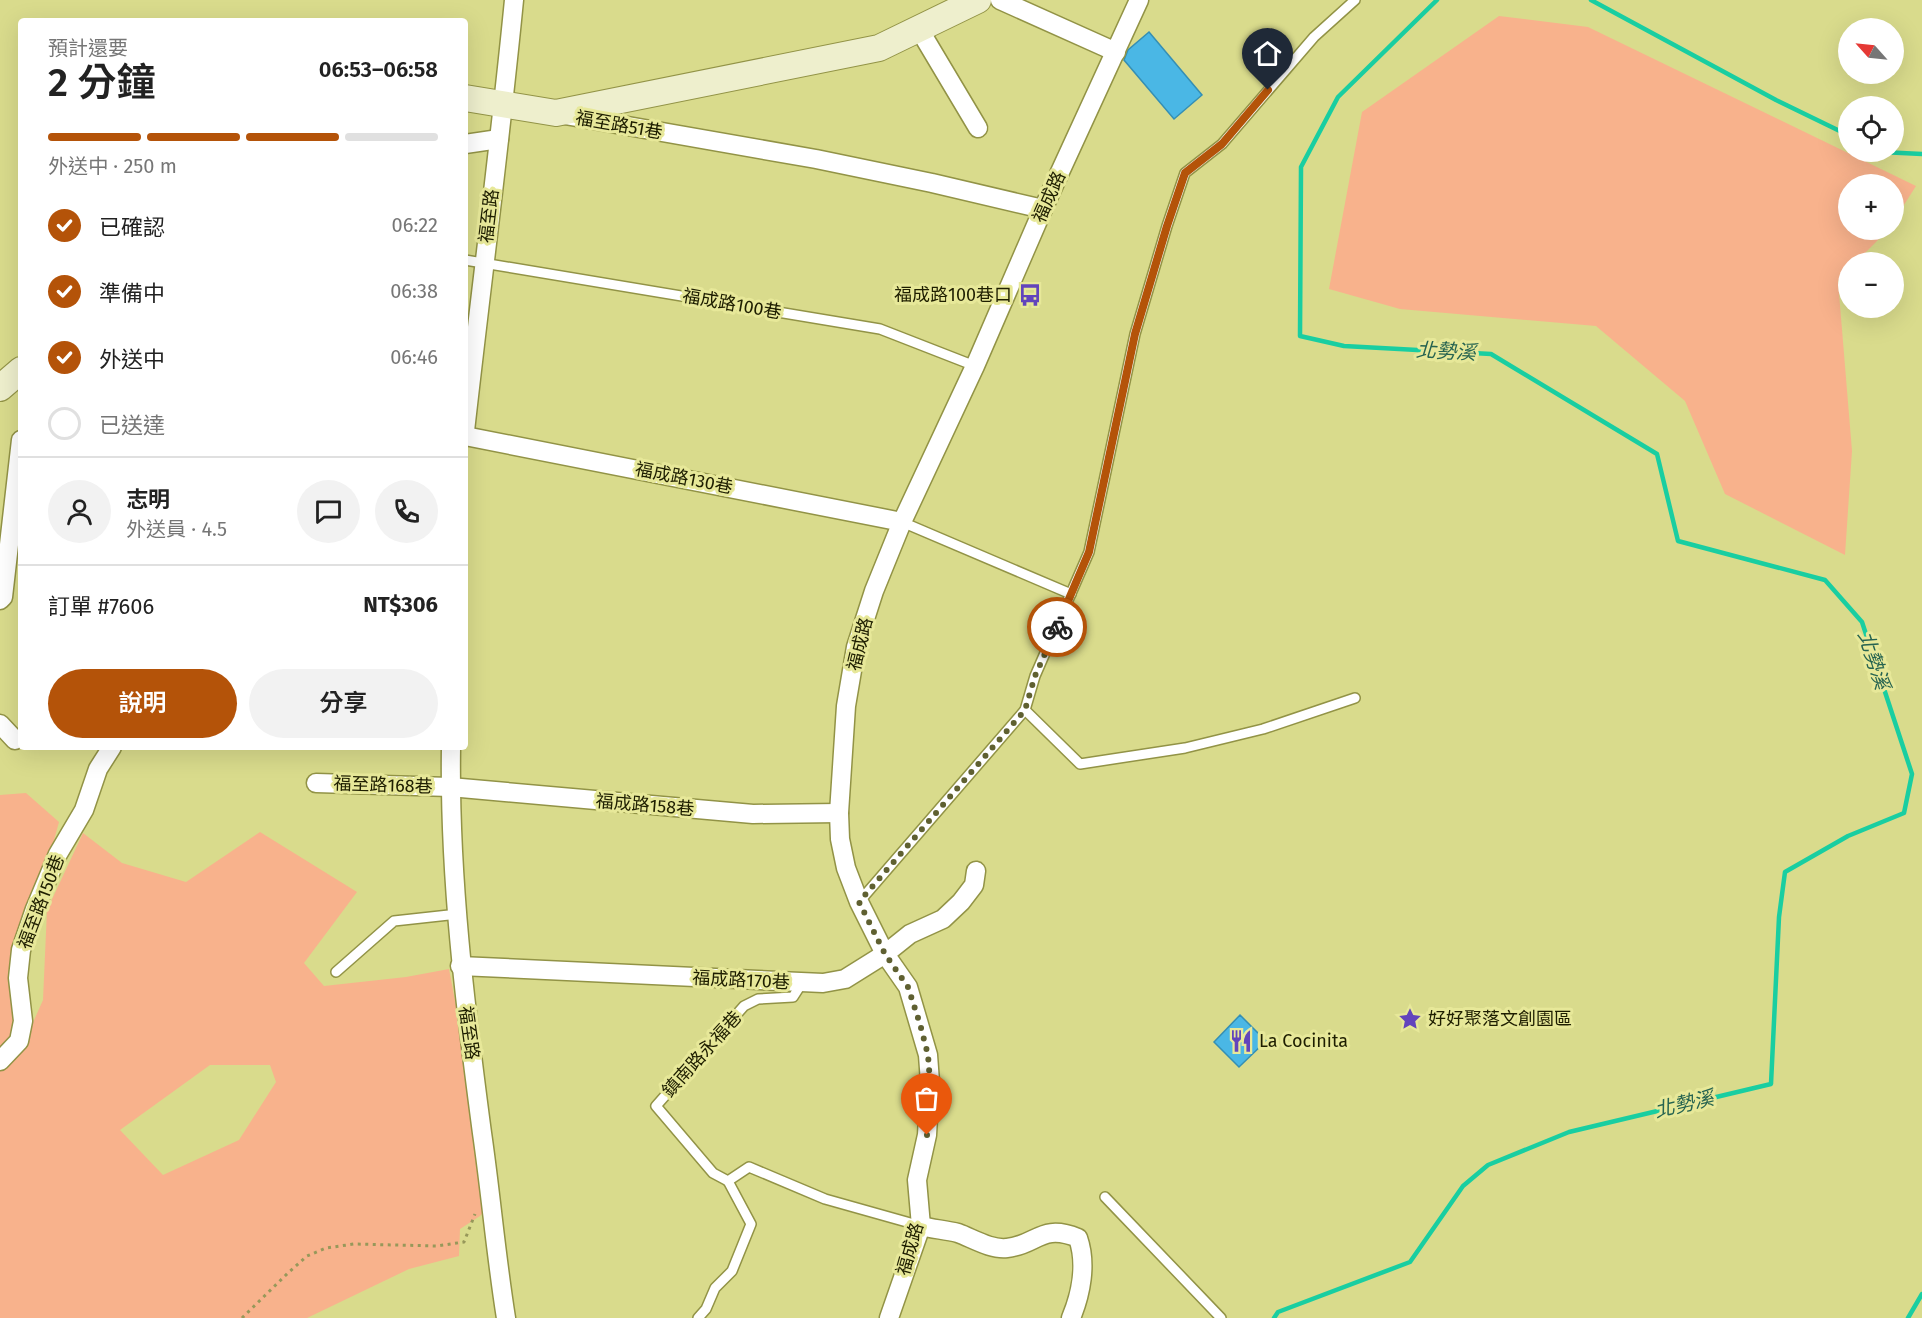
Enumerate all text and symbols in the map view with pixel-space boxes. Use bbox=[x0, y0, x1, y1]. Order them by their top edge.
north arrow bbox=[1838, 18, 1904, 84]
map controls bbox=[1838, 18, 1904, 318]
pin bbox=[1242, 28, 1293, 90]
text: 預計還要 bbox=[48, 36, 128, 60]
icon: home bbox=[1251, 37, 1284, 70]
text: 06:53–06:58 bbox=[319, 56, 438, 83]
text: 2 分鐘 bbox=[48, 60, 155, 106]
button: locate bbox=[1838, 96, 1904, 162]
street label: 福至路51巷 bbox=[574, 107, 664, 143]
text: 外送中 · 250 m bbox=[48, 154, 177, 178]
street label: 福成路 bbox=[1028, 168, 1070, 226]
button: + bbox=[1838, 174, 1904, 240]
street label: 福至路 bbox=[475, 188, 503, 244]
icon: check bbox=[48, 209, 81, 242]
text: 06:22 bbox=[392, 213, 438, 237]
text: 已確認 bbox=[99, 214, 165, 241]
button: − bbox=[1838, 252, 1904, 318]
icon: check bbox=[48, 275, 81, 308]
text: 06:38 bbox=[390, 279, 438, 303]
text: 準備中 bbox=[99, 280, 165, 307]
bus stop icon: 福成路100巷口 bbox=[1017, 282, 1043, 308]
street label: 福成路100巷 bbox=[681, 284, 783, 324]
place label: 福成路100巷口 bbox=[894, 284, 1012, 306]
water label: 北勢溪 bbox=[1415, 337, 1480, 365]
icon: check bbox=[48, 341, 81, 374]
text: 06:46 bbox=[390, 345, 438, 369]
text: 外送中 bbox=[99, 346, 165, 373]
text: 已送達 bbox=[99, 412, 165, 439]
street label: 福成路130巷 bbox=[633, 458, 735, 498]
button: person bbox=[48, 480, 111, 543]
button: chat bbox=[297, 480, 360, 543]
button: phone bbox=[375, 480, 438, 543]
text: 志明 bbox=[126, 486, 170, 513]
text: 外送員 · 4.5 bbox=[126, 517, 227, 541]
text: NT$306 bbox=[363, 591, 438, 618]
text: 訂單 #7606 bbox=[48, 593, 154, 620]
courier bbox=[1027, 597, 1087, 657]
icon: bike bbox=[1041, 611, 1074, 644]
street label: 福成路 bbox=[843, 615, 877, 673]
water label: 北勢溪 bbox=[1853, 628, 1896, 695]
button: 說明 bbox=[48, 669, 237, 738]
button: 分享 bbox=[249, 669, 438, 738]
street label: 福至路168巷 bbox=[333, 772, 433, 798]
street label: 福成路158巷 bbox=[595, 790, 695, 820]
street label: 福至路150巷 bbox=[13, 852, 69, 952]
street label: 福成路170巷 bbox=[692, 966, 790, 994]
street label: 福至路 bbox=[454, 1005, 484, 1061]
place icon: 好好聚落文創園區 bbox=[1397, 1006, 1423, 1032]
street label: 鎮南路永福巷 bbox=[658, 1007, 746, 1101]
place label: 好好聚落文創園區 bbox=[1428, 1008, 1572, 1030]
restaurant icon: La Cocinita bbox=[1228, 1028, 1254, 1054]
place label: La Cocinita bbox=[1259, 1030, 1348, 1052]
pin bbox=[901, 1073, 952, 1135]
icon: bag bbox=[910, 1082, 943, 1115]
water label: 北勢溪 bbox=[1652, 1085, 1719, 1122]
street label: 福成路 bbox=[892, 1220, 928, 1278]

